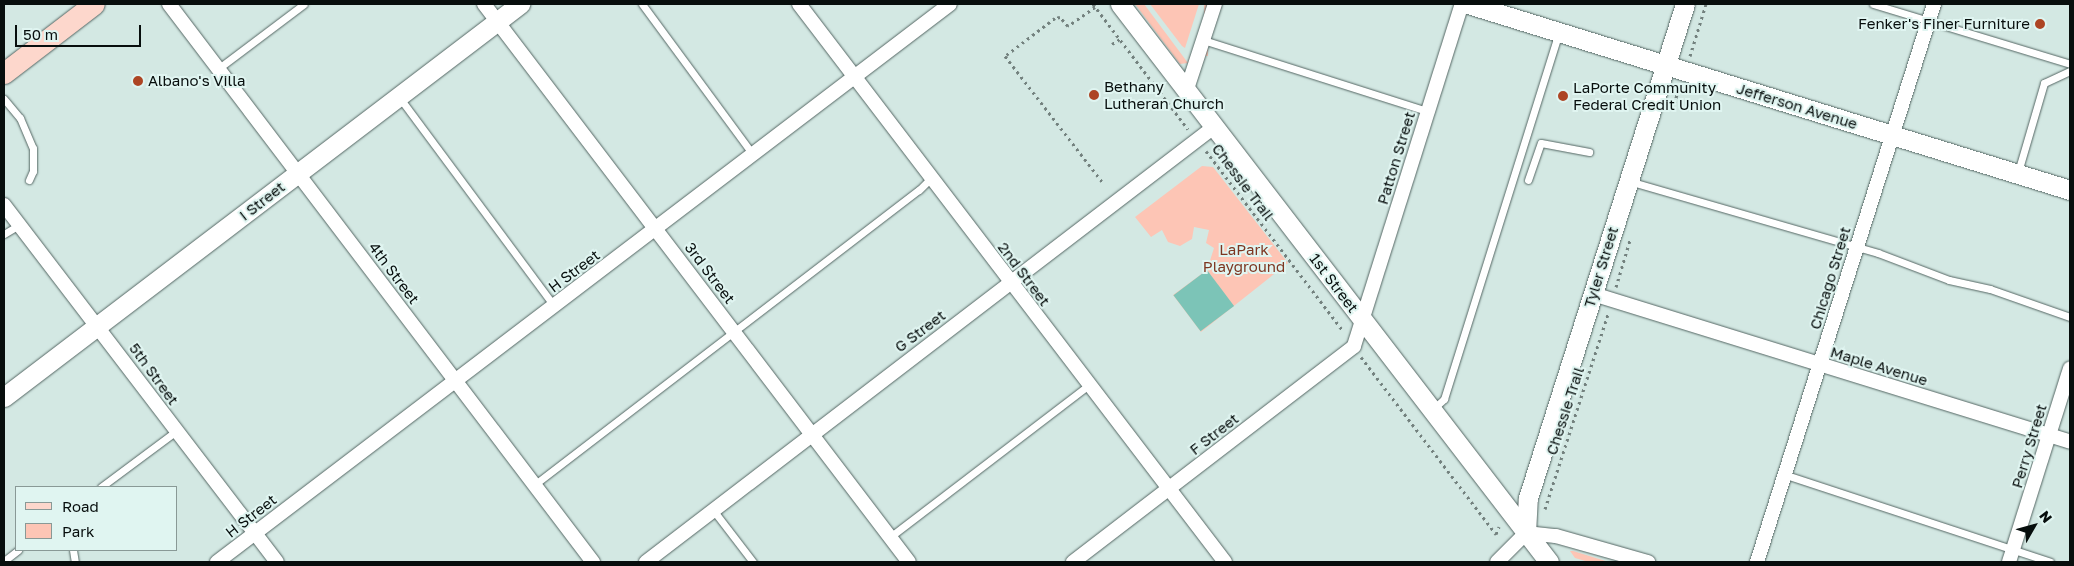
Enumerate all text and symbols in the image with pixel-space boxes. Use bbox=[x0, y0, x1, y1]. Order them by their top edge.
scale bar bbox=[18, 15, 144, 47]
place label: Fenker's Finer Furniture bbox=[1858, 15, 2030, 33]
marker: Fenker's Finer Furniture bbox=[2034, 18, 2046, 30]
text: 50 m bbox=[23, 25, 58, 43]
place label: Albano's Villa bbox=[148, 72, 245, 90]
marker: Albano's Villa bbox=[132, 75, 144, 87]
place label: Bethany Lutheran Church bbox=[1104, 77, 1224, 112]
place label: LaPorte Community Federal Credit Union bbox=[1573, 78, 1721, 113]
street label: Jefferson Avenue bbox=[1734, 79, 1860, 133]
marker: Bethany Lutheran Church bbox=[1088, 89, 1100, 101]
marker: LaPorte Community Federal Credit Union bbox=[1557, 90, 1569, 102]
street label: Patton Street bbox=[1373, 109, 1419, 207]
street label: Chessie Trail bbox=[1208, 140, 1278, 224]
street label: I Street bbox=[236, 178, 288, 224]
street label: Tyler Street bbox=[1580, 224, 1622, 310]
street label: Chicago Street bbox=[1806, 224, 1854, 332]
street label: 4th Street bbox=[365, 239, 423, 307]
street label: 3rd Street bbox=[681, 239, 739, 307]
street label: 2nd Street bbox=[994, 239, 1054, 309]
park label: LaPark Playground bbox=[1203, 240, 1285, 275]
street label: H Street bbox=[545, 246, 603, 296]
street label: 1st Street bbox=[1306, 250, 1362, 316]
street label: G Street bbox=[891, 306, 949, 356]
street label: 5th Street bbox=[126, 340, 182, 408]
street label: Maple Avenue bbox=[1828, 343, 1930, 389]
street label: Chessie Trail bbox=[1542, 365, 1588, 457]
street label: Perry Street bbox=[2008, 402, 2050, 490]
street label: F Street bbox=[1186, 409, 1242, 459]
legend bbox=[15, 486, 178, 551]
street label: H Street bbox=[222, 491, 280, 541]
text: Road bbox=[62, 497, 99, 515]
north arrow bbox=[2009, 501, 2059, 551]
text: N bbox=[2036, 507, 2056, 526]
text: Park bbox=[62, 522, 94, 540]

